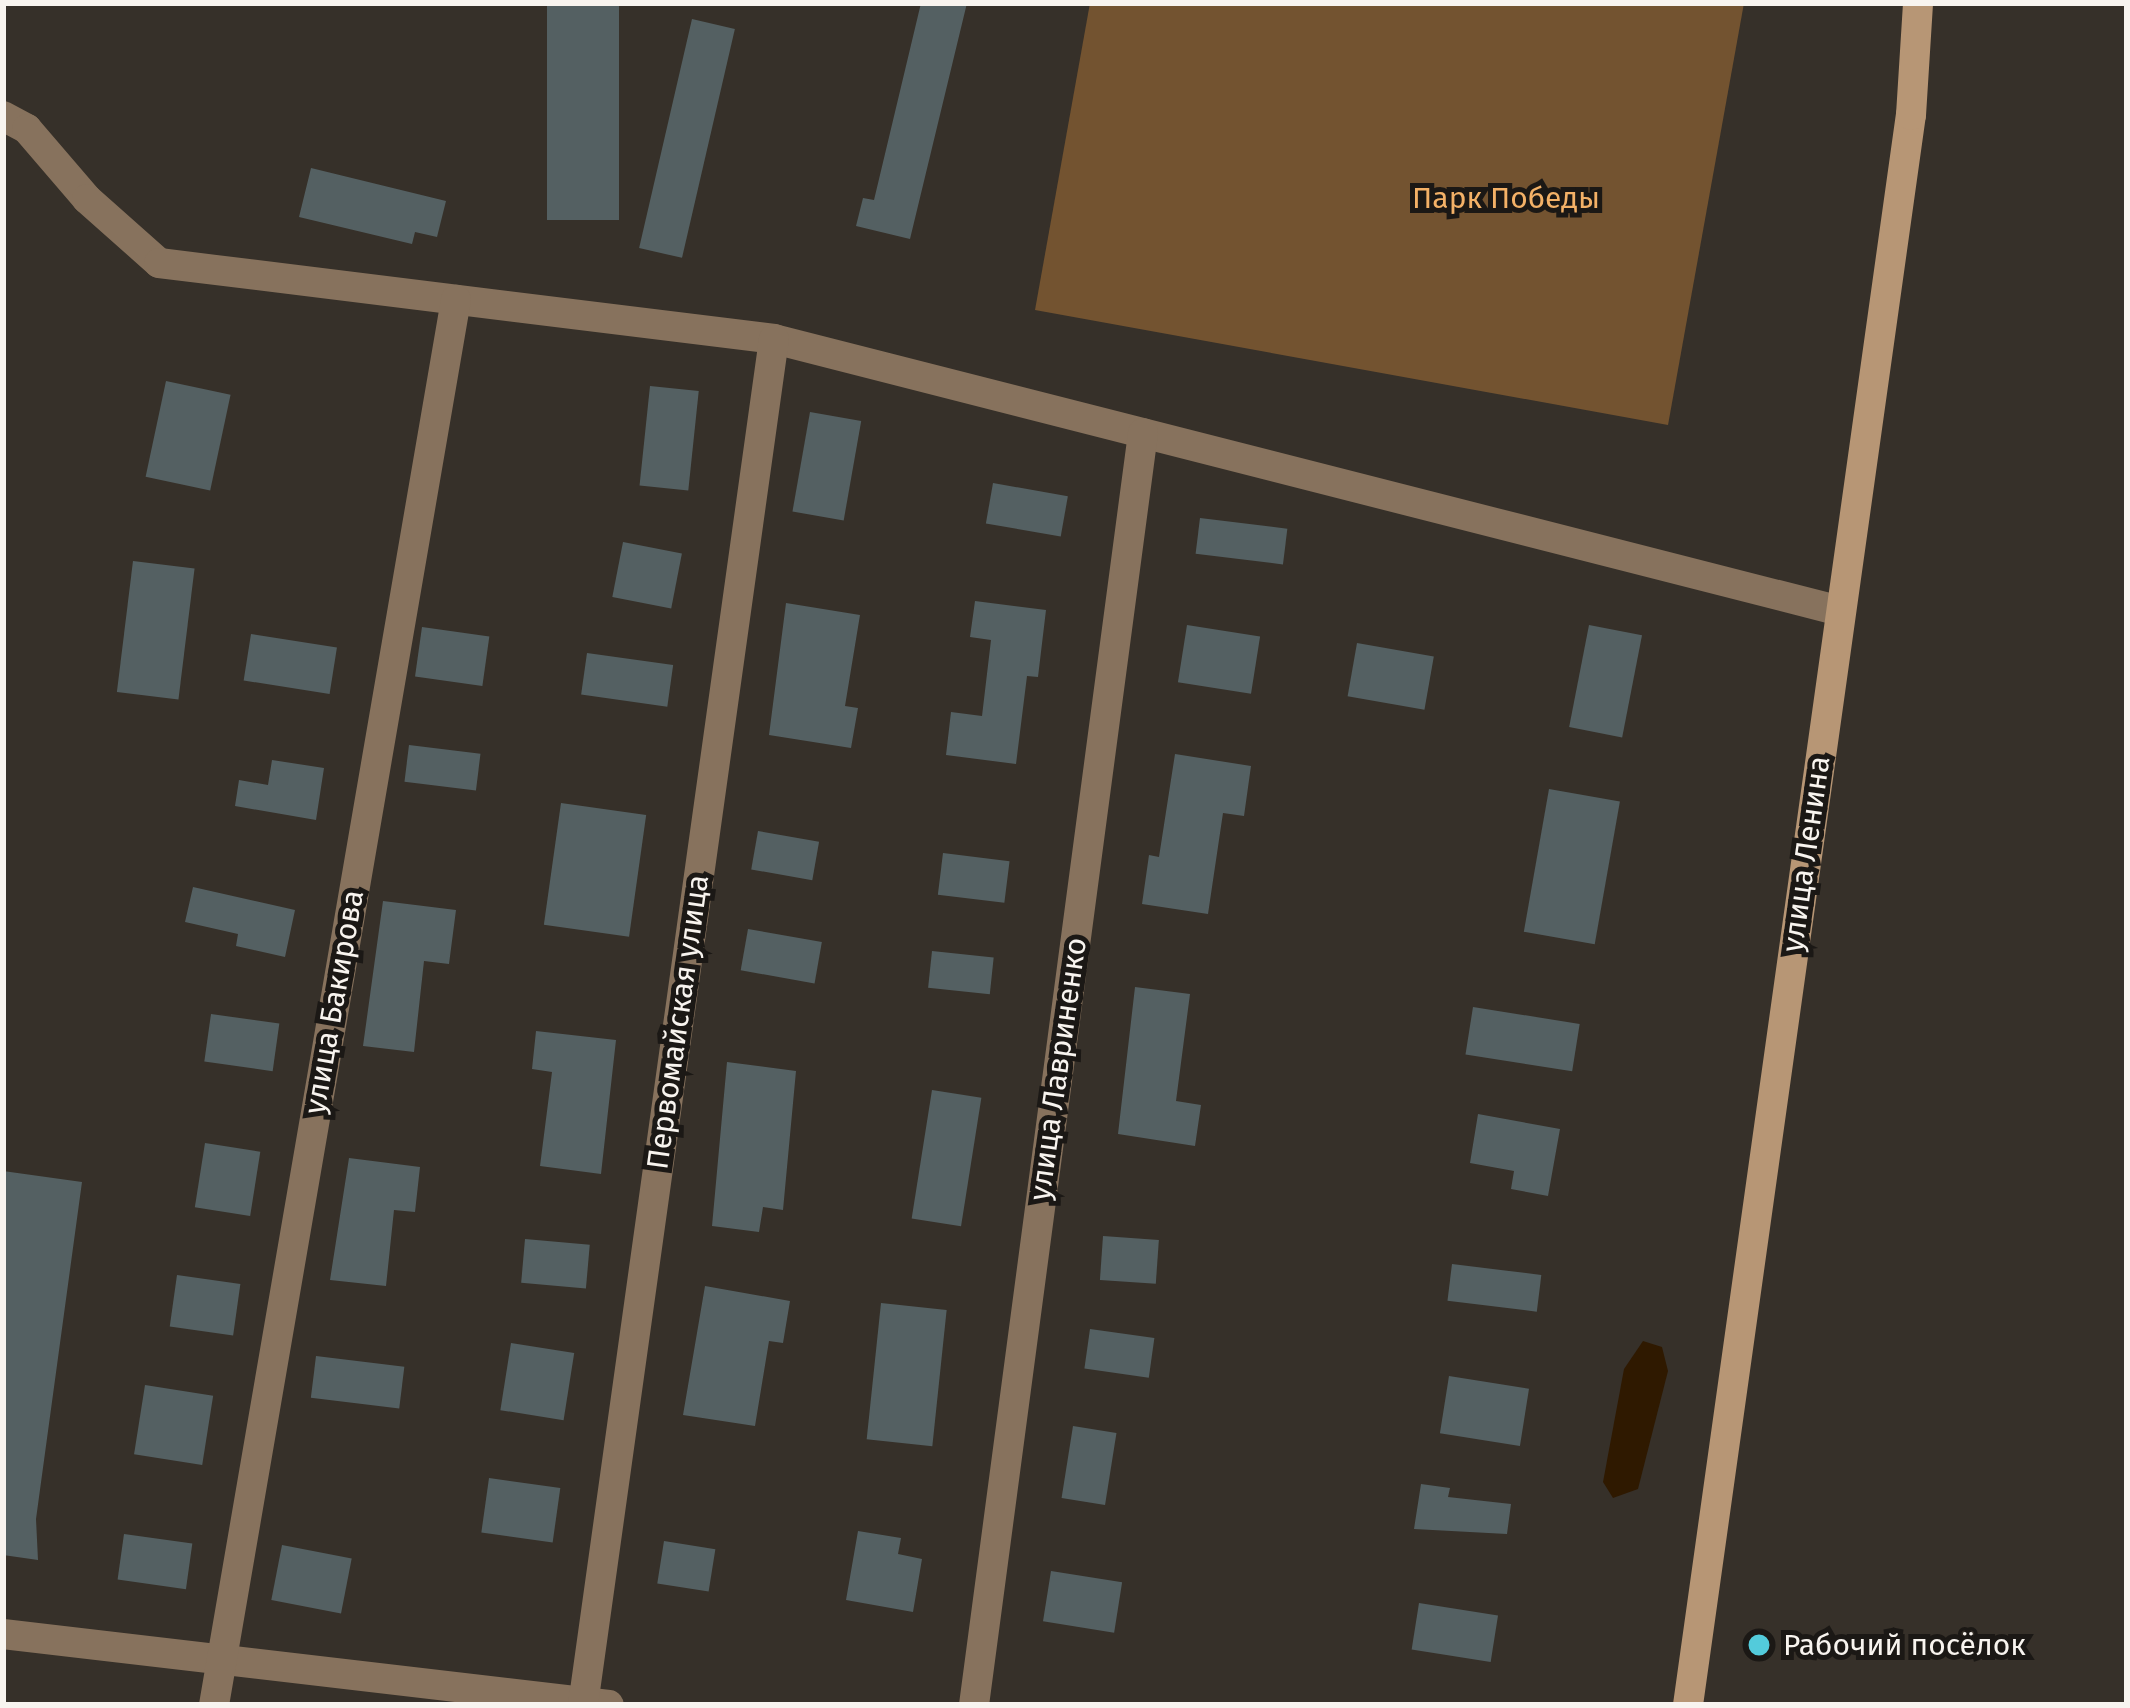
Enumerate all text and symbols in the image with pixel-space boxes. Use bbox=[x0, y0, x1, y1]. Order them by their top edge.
park label: Парк Победы bbox=[1412, 180, 1600, 216]
street label: улица Ленина bbox=[1774, 754, 1838, 954]
street label: Первомайская улица bbox=[640, 872, 716, 1172]
street label: улица Бакирова bbox=[297, 887, 371, 1117]
street label: улица Лавриненко bbox=[1022, 935, 1094, 1203]
place label: Рабочий посёлок bbox=[1783, 1627, 2026, 1663]
marker: Рабочий посёлок bbox=[1746, 1632, 1772, 1658]

